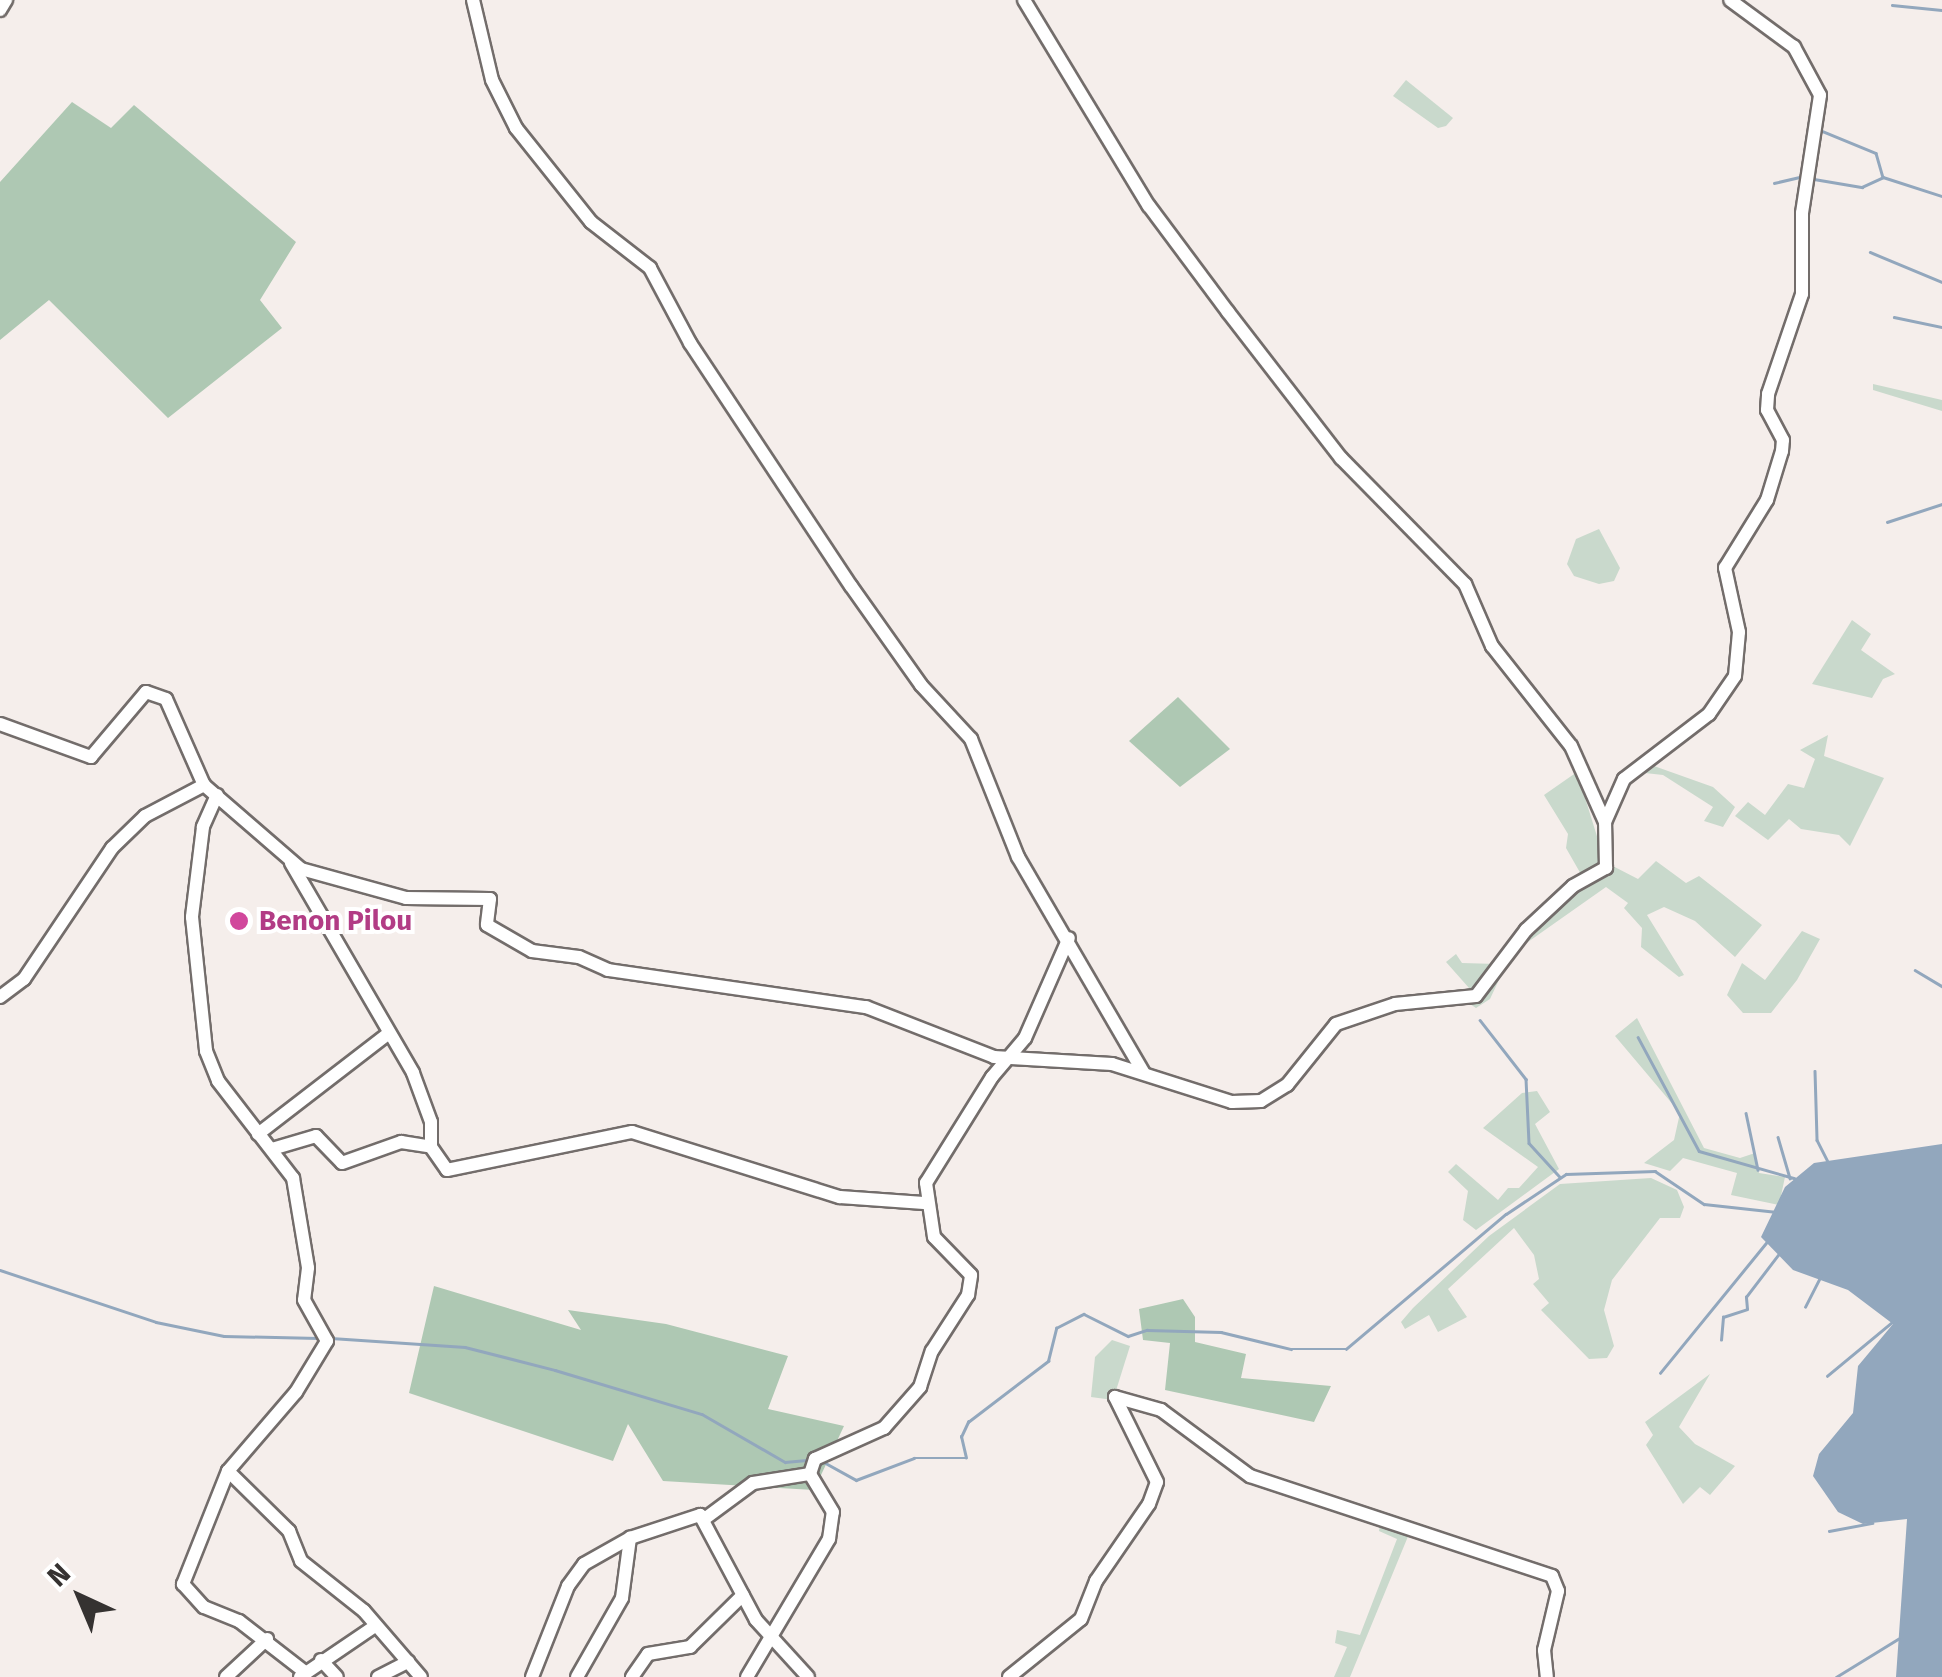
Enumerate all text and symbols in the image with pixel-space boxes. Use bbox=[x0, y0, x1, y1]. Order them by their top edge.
place label: Benon Pilou bbox=[259, 904, 412, 938]
marker: Benon Pilou bbox=[228, 910, 250, 932]
north arrow bbox=[30, 1547, 130, 1647]
text: N bbox=[41, 1557, 77, 1593]

